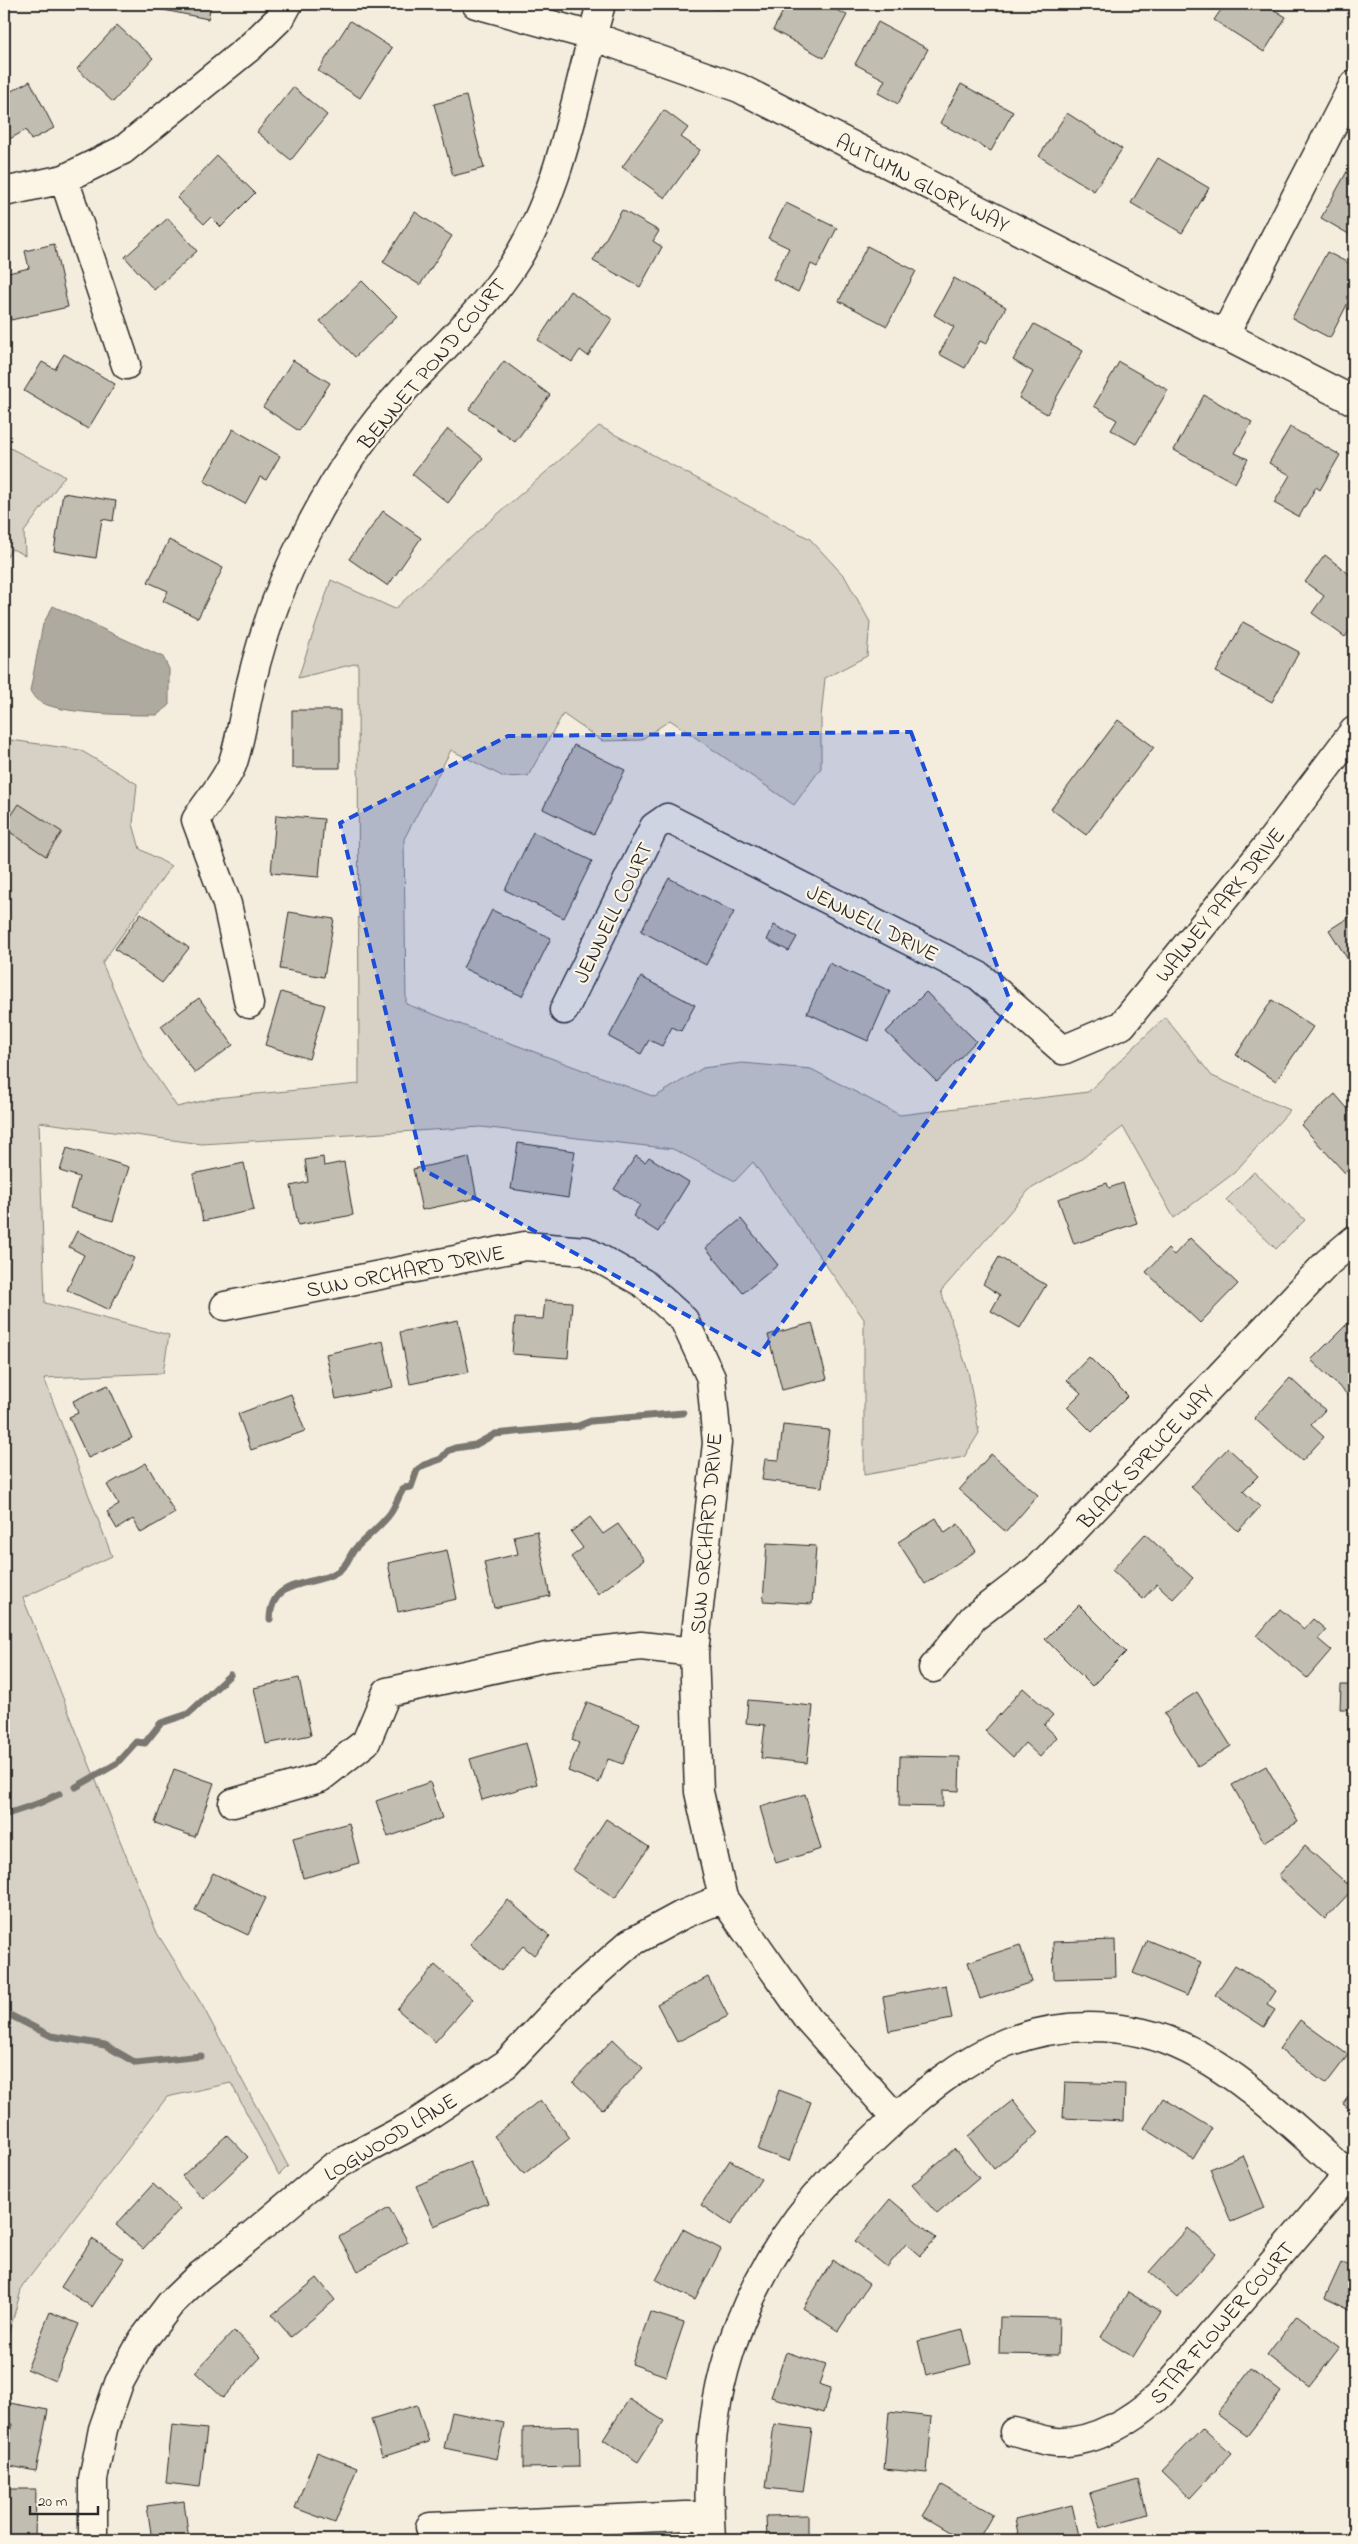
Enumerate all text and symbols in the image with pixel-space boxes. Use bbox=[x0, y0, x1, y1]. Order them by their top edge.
street label: AUTUMN GLORY WAY bbox=[829, 127, 1014, 242]
street label: BENNET POND COURT bbox=[351, 272, 515, 459]
street label: WALNEY PARK DRIVE bbox=[1149, 821, 1294, 990]
street label: JENNELL COURT bbox=[567, 837, 663, 989]
street label: JENNELL DRIVE bbox=[800, 878, 943, 972]
street label: SUN ORCHARD DRIVE bbox=[303, 1238, 508, 1308]
street label: BLACK SPRUCE WAY bbox=[1071, 1378, 1223, 1538]
street label: SUN ORCHARD DRIVE bbox=[683, 1431, 733, 1635]
street label: LOGWOOD LANE bbox=[319, 2086, 464, 2191]
street label: STAR FLOWER COURT bbox=[1143, 2235, 1304, 2413]
scale bar bbox=[30, 2484, 98, 2516]
text: 20 m bbox=[38, 2491, 68, 2513]

